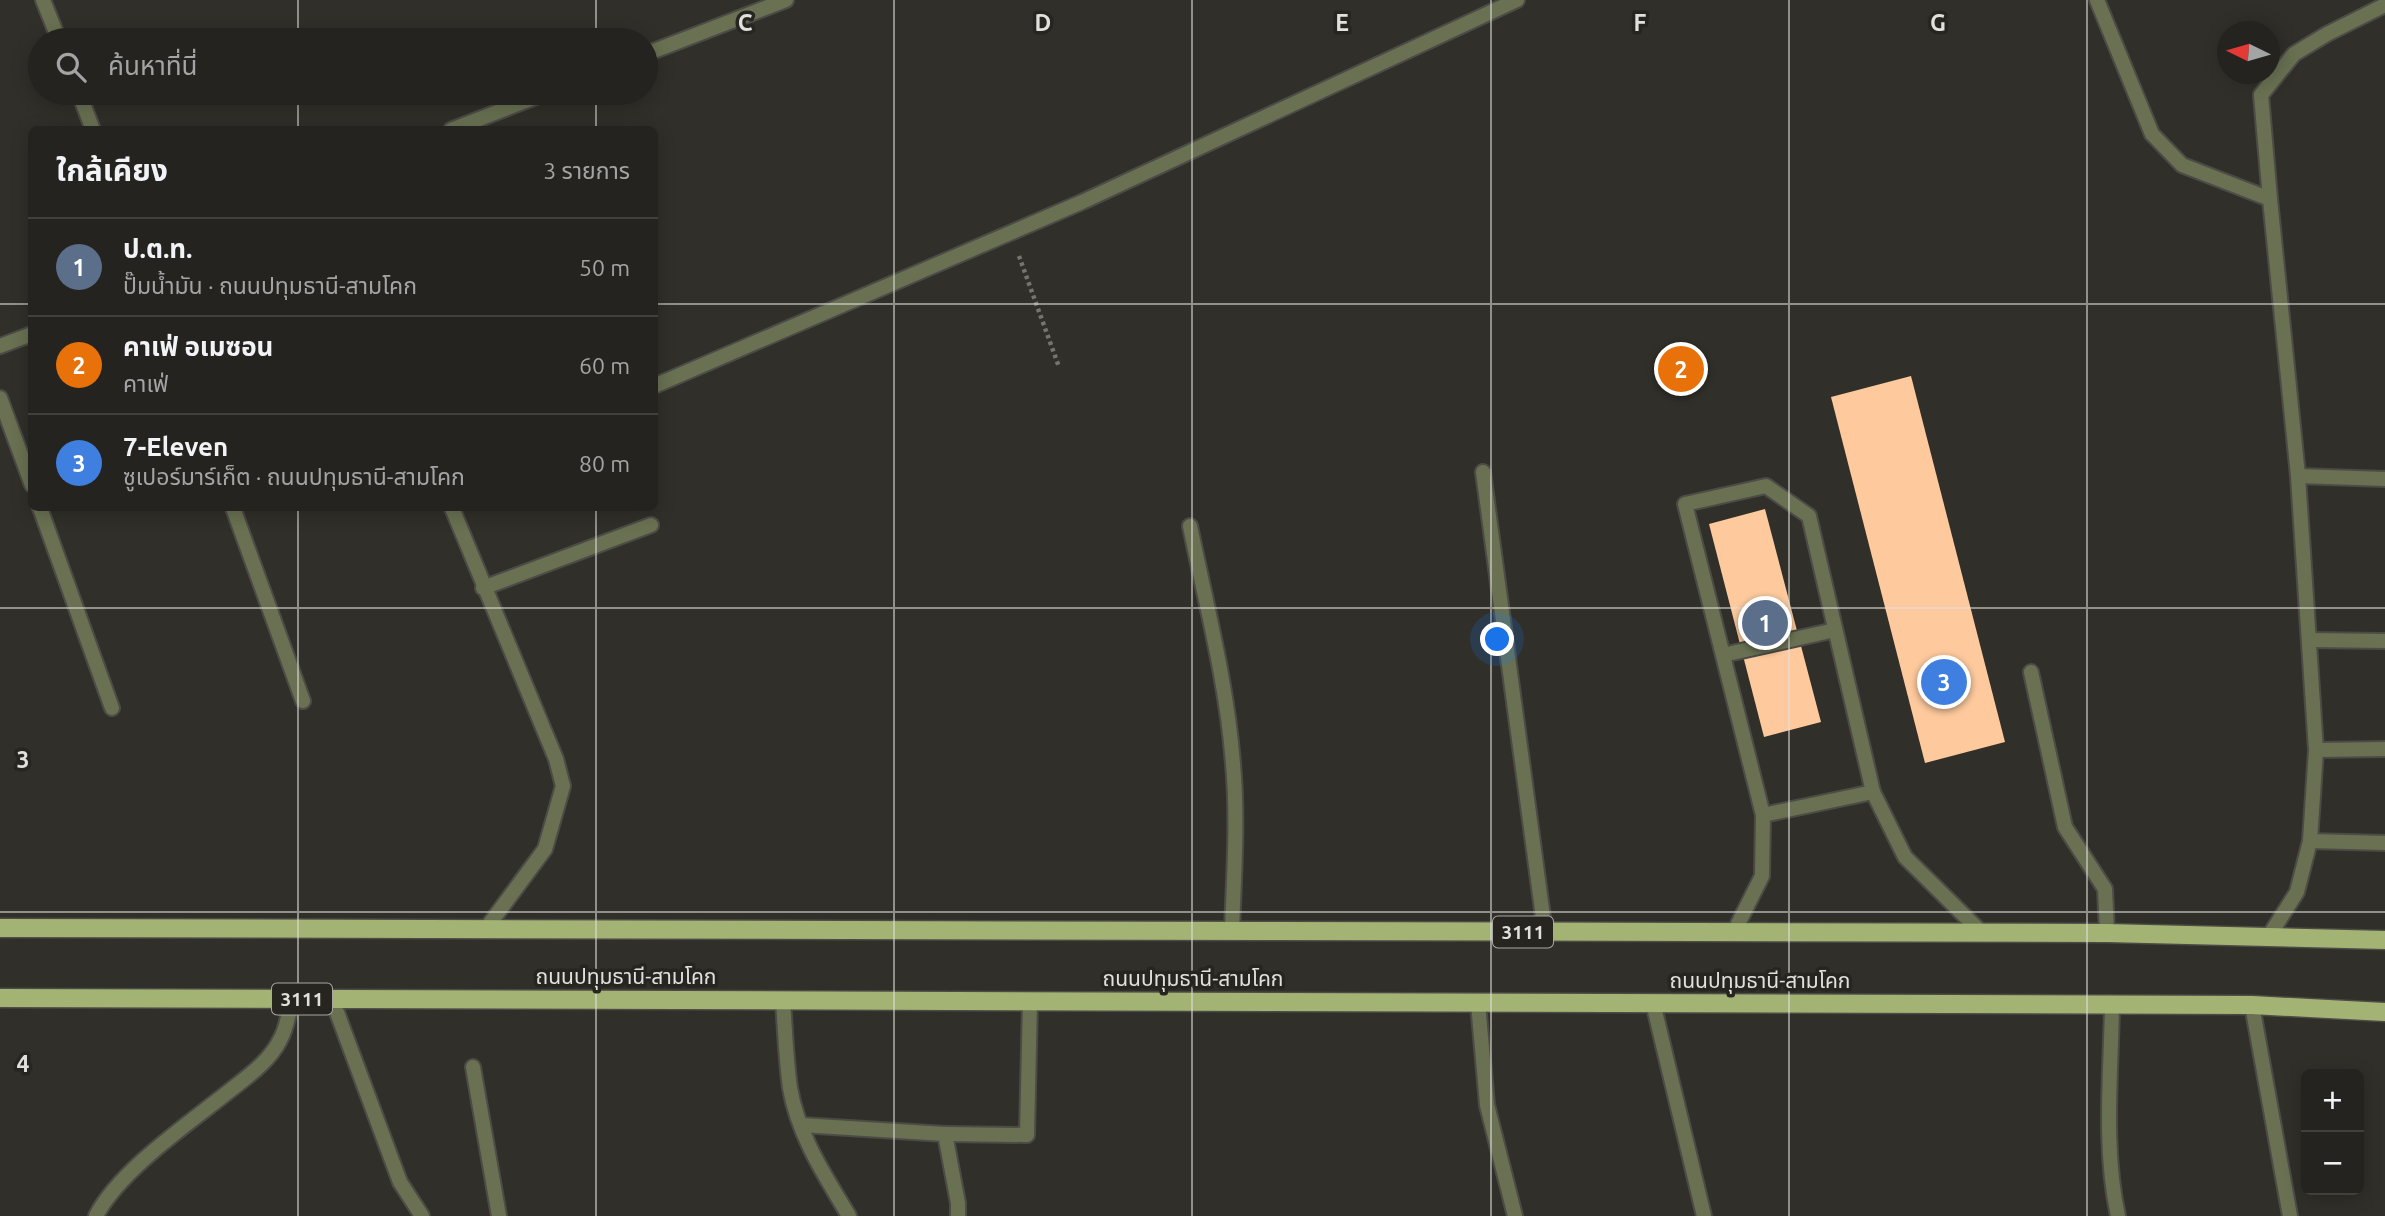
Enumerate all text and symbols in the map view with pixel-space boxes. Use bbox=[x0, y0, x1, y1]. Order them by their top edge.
text: C bbox=[738, 10, 753, 35]
text: D bbox=[1035, 10, 1051, 35]
text: E bbox=[1335, 10, 1349, 35]
text: F bbox=[1634, 10, 1647, 35]
text: G bbox=[1930, 10, 1946, 35]
north arrow bbox=[2217, 21, 2280, 84]
search box bbox=[28, 28, 658, 105]
icon: search bbox=[52, 48, 90, 86]
text: ค้นหาที่นี่ bbox=[108, 51, 198, 80]
text: ใกล้เคียง bbox=[56, 153, 168, 187]
text: 3 รายการ bbox=[543, 158, 630, 183]
text: ป.ต.ท. bbox=[123, 234, 192, 263]
text: 1 bbox=[73, 255, 85, 280]
text: 50 m bbox=[579, 255, 630, 280]
text: ปั๊มน้ำมัน · ถนนปทุมธานี-สามโคก bbox=[123, 273, 417, 298]
text: คาเฟ่ อเมซอน bbox=[123, 332, 273, 361]
pin: 2 bbox=[1658, 343, 1704, 395]
text: 2 bbox=[73, 353, 85, 378]
text: 60 m bbox=[579, 353, 630, 378]
text: คาเฟ่ bbox=[123, 371, 169, 396]
text: 7-Eleven bbox=[123, 432, 228, 461]
text: 3 bbox=[73, 451, 85, 476]
text: 80 m bbox=[579, 451, 630, 476]
text: ซูเปอร์มาร์เก็ต · ถนนปทุมธานี-สามโคก bbox=[123, 464, 465, 489]
pin: 1 bbox=[1742, 597, 1788, 649]
your location bbox=[1480, 622, 1514, 656]
pin: 3 bbox=[1921, 656, 1967, 708]
text: 3 bbox=[17, 747, 29, 772]
road number: 3111 bbox=[1493, 916, 1553, 948]
street label: ถนนปทุมธานี-สามโคก bbox=[536, 964, 716, 990]
street label: ถนนปทุมธานี-สามโคก bbox=[1103, 966, 1283, 992]
street label: ถนนปทุมธานี-สามโคก bbox=[1670, 968, 1850, 994]
road number: 3111 bbox=[272, 984, 332, 1015]
text: 4 bbox=[17, 1051, 30, 1076]
map controls bbox=[2301, 1069, 2364, 1195]
button: + bbox=[2301, 1069, 2364, 1132]
button: − bbox=[2301, 1132, 2364, 1195]

